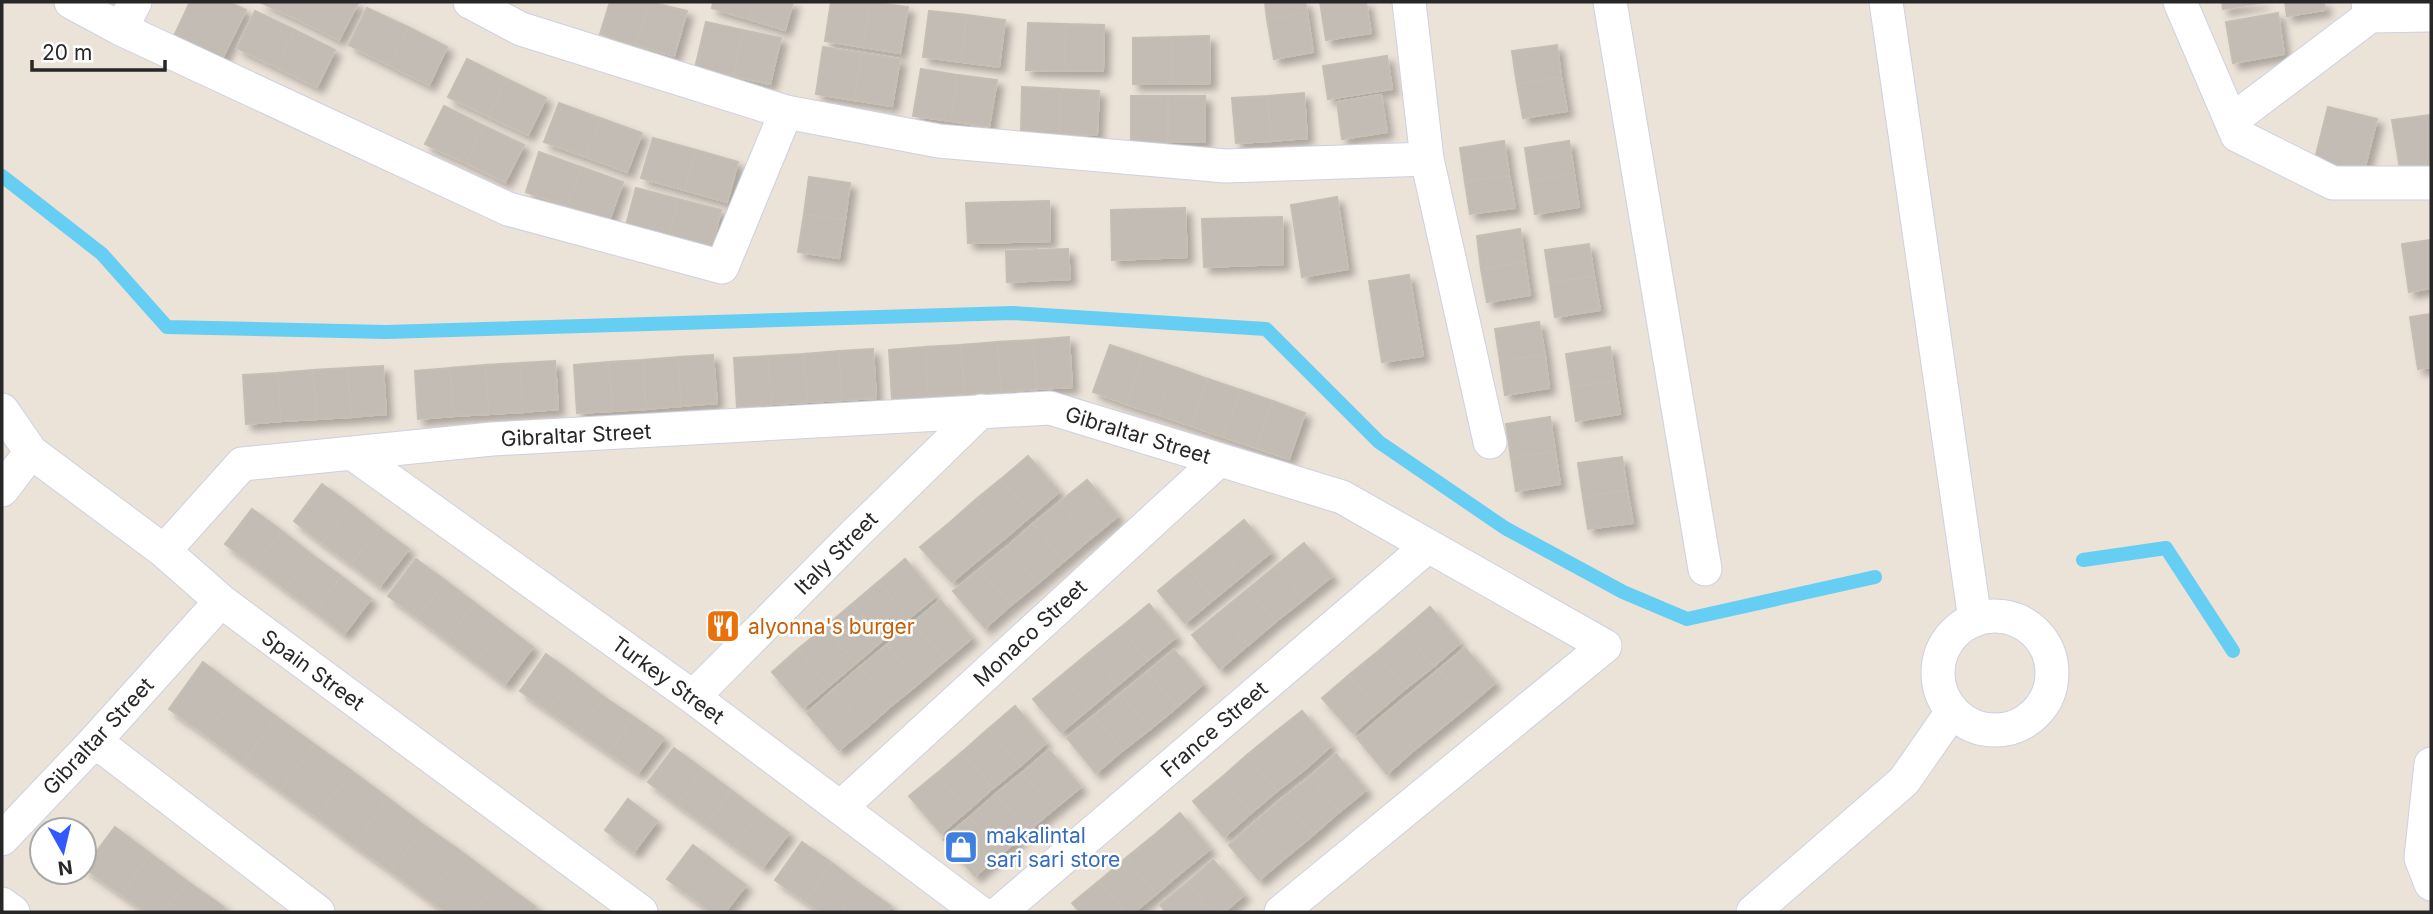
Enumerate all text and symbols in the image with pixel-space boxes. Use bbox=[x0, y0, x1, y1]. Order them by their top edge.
scale bar bbox=[32, 28, 164, 72]
text: 20 m bbox=[42, 40, 92, 65]
street label: Gibraltar Street bbox=[1062, 401, 1214, 469]
street label: Gibraltar Street bbox=[500, 419, 652, 451]
street label: Italy Street bbox=[789, 506, 883, 600]
street label: Monaco Street bbox=[968, 574, 1092, 692]
restaurant icon: alyonna's burger bbox=[704, 607, 742, 645]
place label: alyonna's burger bbox=[748, 614, 915, 639]
street label: Spain Street bbox=[257, 624, 369, 716]
street label: Turkey Street bbox=[607, 631, 729, 729]
street label: Gibraltar Street bbox=[38, 672, 159, 800]
street label: France Street bbox=[1155, 676, 1273, 782]
north arrow bbox=[28, 816, 98, 886]
place label: makalintal sari sari store bbox=[986, 823, 1120, 872]
shop icon: makalintal sari sari store bbox=[942, 828, 980, 866]
text: N bbox=[57, 855, 74, 880]

